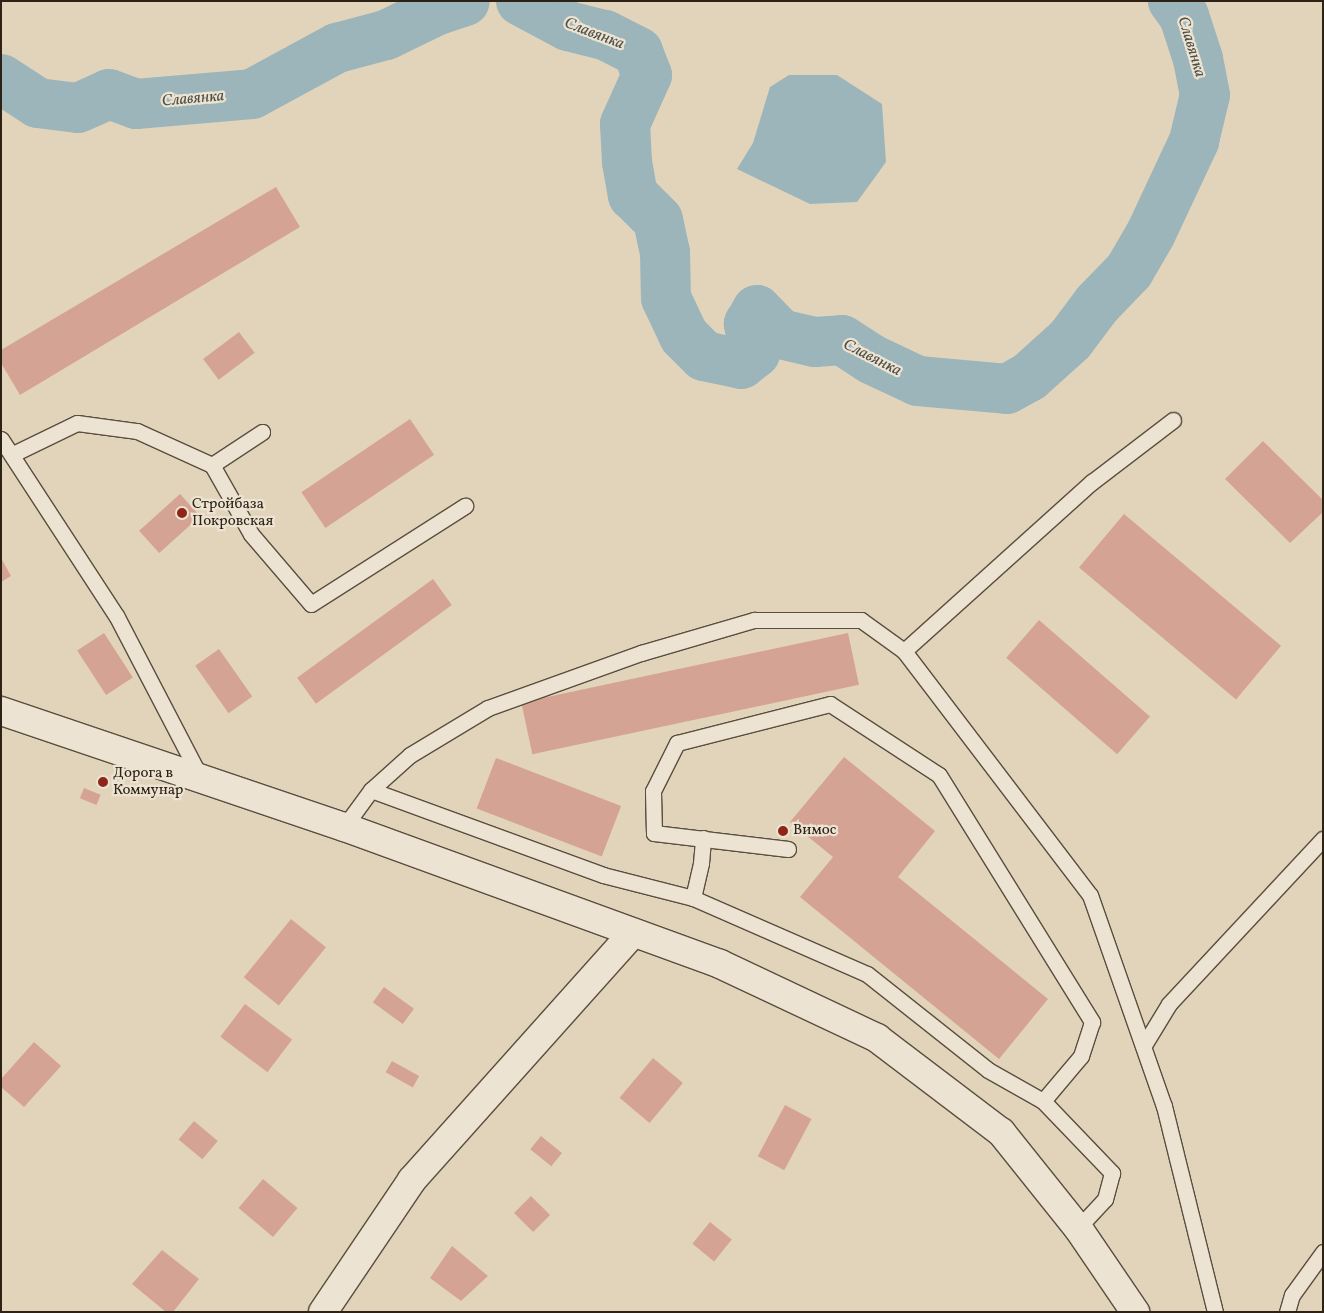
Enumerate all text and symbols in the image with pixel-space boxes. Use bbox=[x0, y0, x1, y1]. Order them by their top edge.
water label: Славянка bbox=[561, 14, 627, 54]
water label: Славянка bbox=[1173, 14, 1209, 80]
water label: Славянка bbox=[161, 87, 225, 111]
water label: Славянка bbox=[840, 335, 904, 381]
place label: Стройбаза Покровская bbox=[192, 495, 273, 530]
marker: Стройбаза Покровская bbox=[176, 507, 188, 519]
place label: Дорога в Коммунар bbox=[113, 764, 183, 799]
marker: Дорога в Коммунар bbox=[97, 776, 109, 788]
place label: Вимос bbox=[793, 822, 836, 840]
marker: Вимос bbox=[777, 825, 789, 837]

